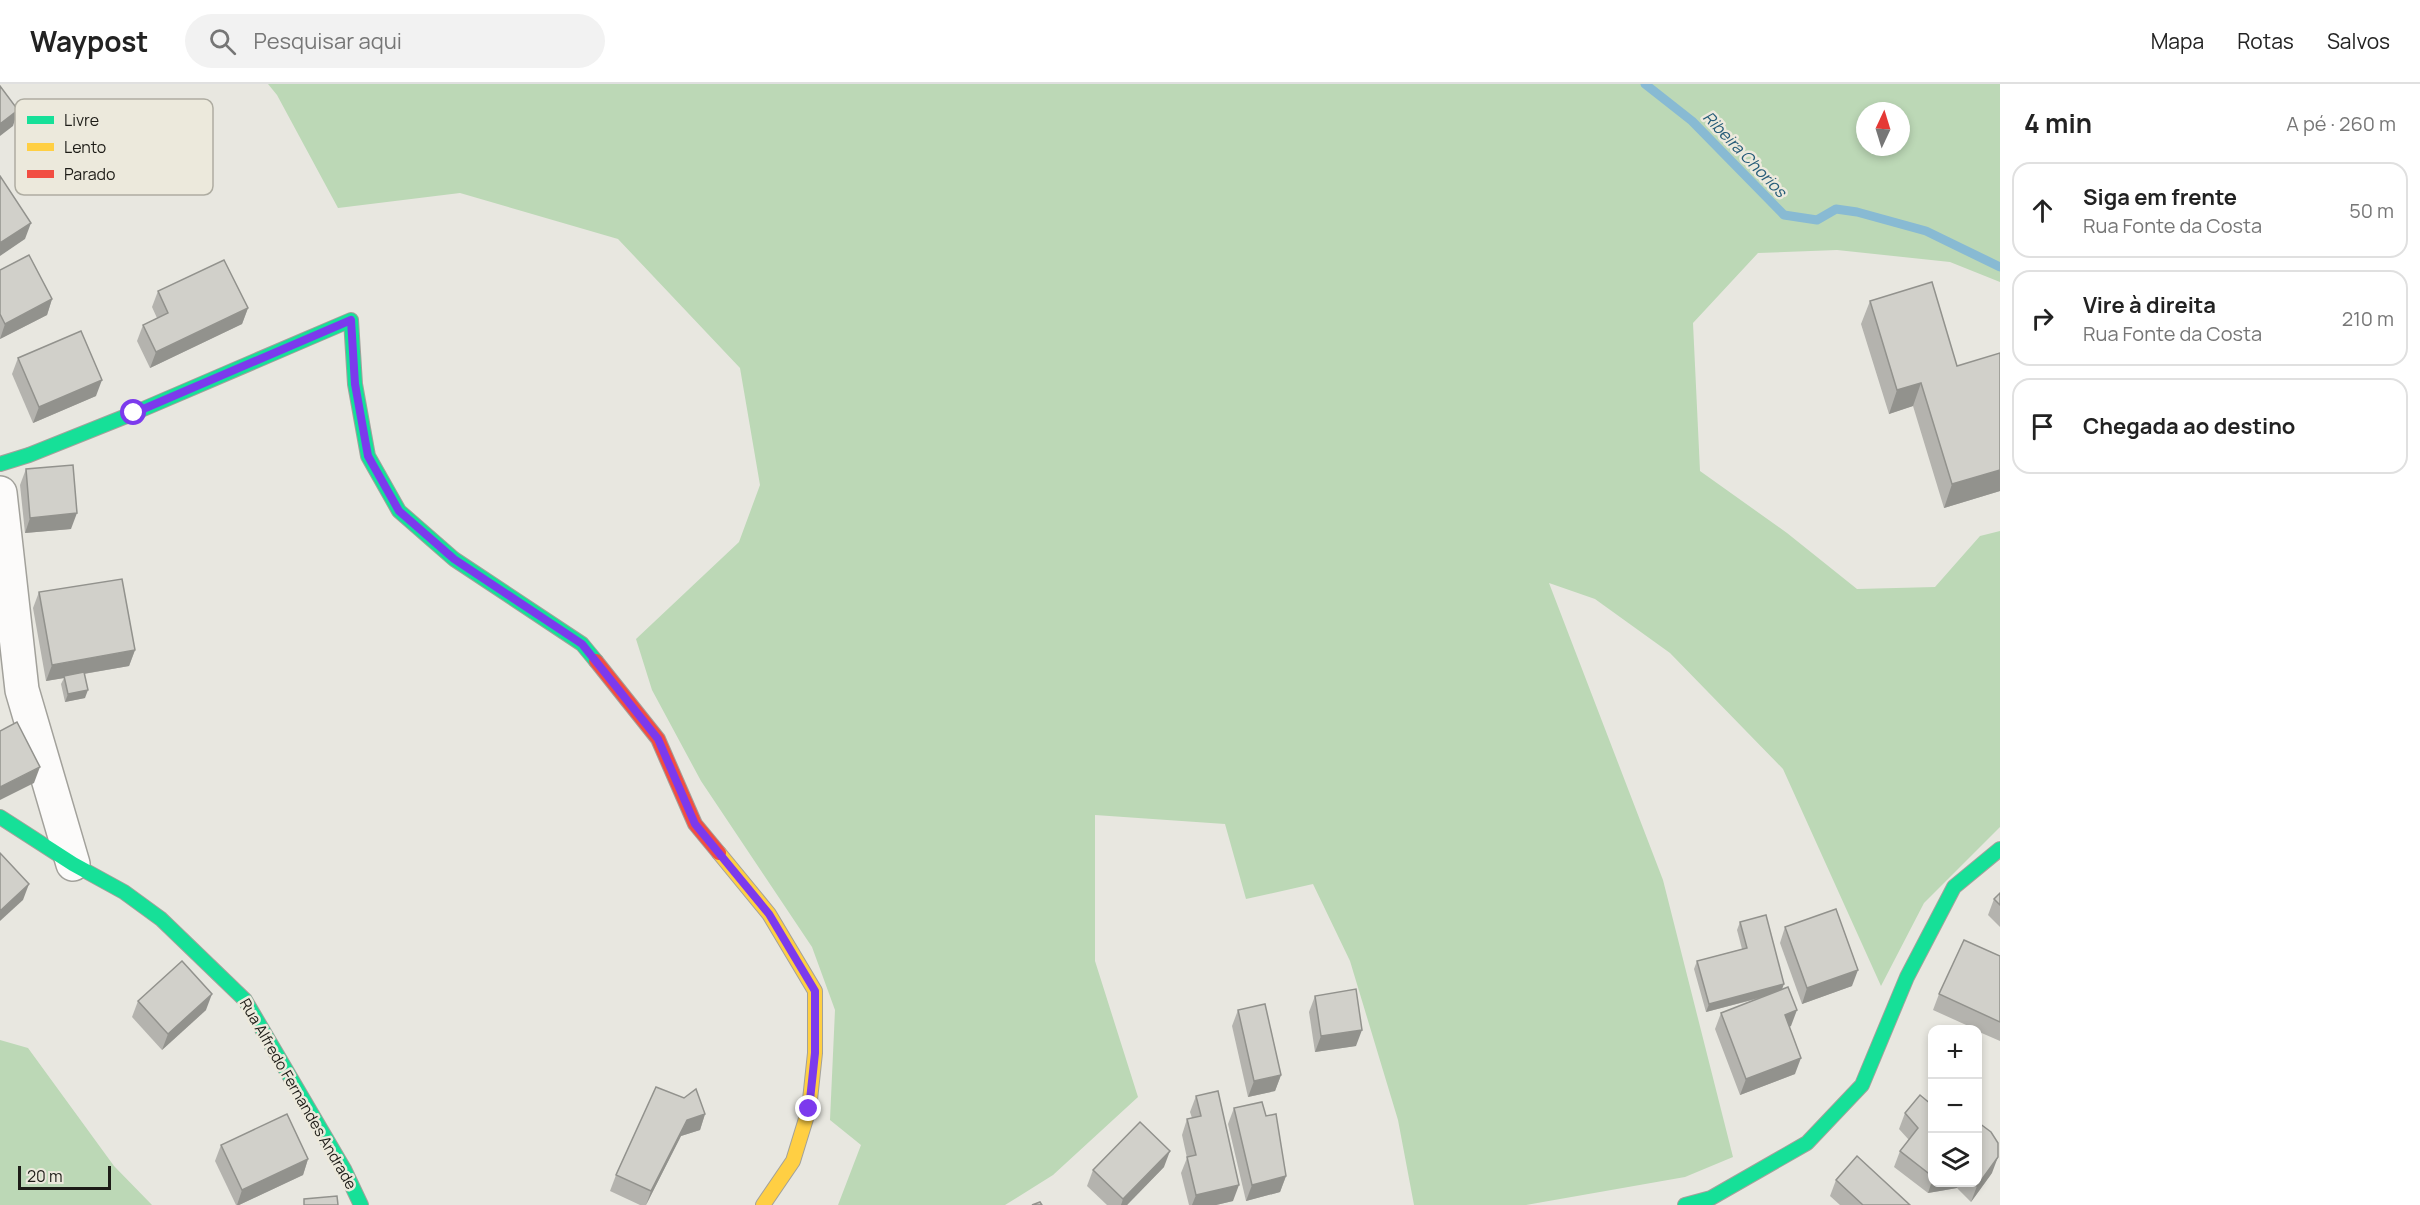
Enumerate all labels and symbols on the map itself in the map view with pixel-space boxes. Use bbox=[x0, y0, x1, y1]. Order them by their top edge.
legend bbox=[15, 99, 213, 195]
north arrow bbox=[1856, 102, 1910, 156]
water label: Ribeira Chorios bbox=[1698, 106, 1793, 203]
text: Livre bbox=[64, 109, 99, 131]
text: Lento bbox=[64, 136, 106, 158]
text: Parado bbox=[64, 163, 115, 185]
route start bbox=[120, 399, 146, 425]
street label: Rua Alfredo Fernandes Andrade bbox=[235, 994, 362, 1193]
route end bbox=[795, 1095, 821, 1121]
scale bar bbox=[18, 1163, 111, 1190]

